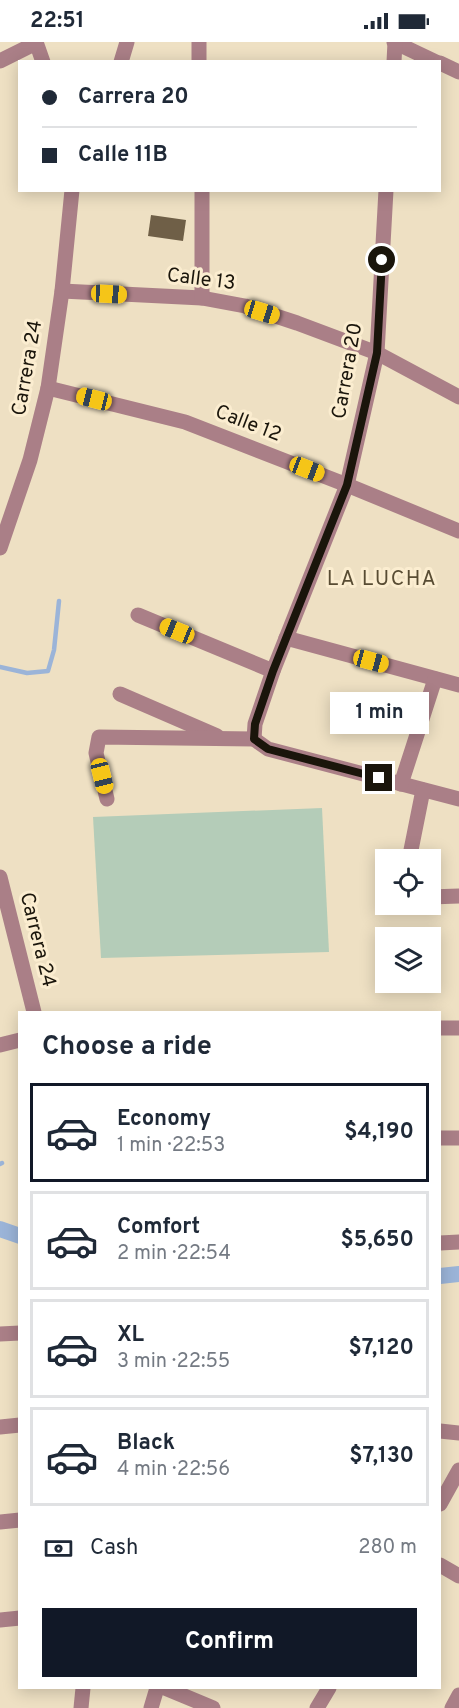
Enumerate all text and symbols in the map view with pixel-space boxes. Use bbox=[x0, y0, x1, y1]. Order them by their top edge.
text: 22:51 bbox=[30, 8, 85, 35]
text: Carrera 20 bbox=[78, 84, 189, 111]
text: Calle 11B bbox=[78, 142, 168, 169]
route start bbox=[368, 246, 395, 273]
street label: Calle 13 bbox=[165, 263, 237, 297]
car bbox=[91, 284, 127, 304]
car bbox=[242, 298, 282, 326]
street label: Carrera 24 bbox=[7, 318, 49, 418]
street label: Carrera 20 bbox=[327, 321, 369, 421]
car bbox=[74, 386, 114, 412]
street label: Calle 12 bbox=[211, 399, 285, 449]
car bbox=[287, 454, 327, 484]
district label: LA LUCHA bbox=[327, 566, 437, 593]
car bbox=[157, 616, 197, 646]
car bbox=[351, 648, 391, 674]
callout: 1 min bbox=[330, 691, 428, 733]
text: 1 min bbox=[355, 700, 404, 726]
car bbox=[89, 756, 115, 796]
route end bbox=[365, 764, 392, 791]
map controls bbox=[375, 849, 441, 993]
button: locate bbox=[375, 849, 441, 915]
street label: Carrera 24 bbox=[13, 890, 61, 990]
button: layers bbox=[375, 927, 441, 993]
text: Choose a ride bbox=[42, 1030, 212, 1064]
icon: car bbox=[45, 1106, 99, 1160]
text: Economy bbox=[117, 1106, 211, 1133]
text: $4,190 bbox=[344, 1119, 414, 1146]
text: 1 min · 22:53 bbox=[117, 1133, 225, 1159]
icon: car bbox=[45, 1214, 99, 1268]
text: Comfort bbox=[117, 1214, 200, 1241]
text: $5,650 bbox=[340, 1227, 414, 1254]
text: 2 min · 22:54 bbox=[117, 1241, 231, 1267]
icon: car bbox=[45, 1322, 99, 1376]
text: XL bbox=[117, 1322, 144, 1349]
text: $7,120 bbox=[349, 1335, 414, 1362]
text: 3 min · 22:55 bbox=[117, 1349, 230, 1375]
icon: car bbox=[45, 1430, 99, 1484]
text: Black bbox=[117, 1430, 175, 1457]
text: $7,130 bbox=[349, 1443, 414, 1470]
text: 4 min · 22:56 bbox=[117, 1457, 230, 1483]
icon: cash bbox=[42, 1532, 75, 1565]
text: Cash bbox=[90, 1535, 139, 1562]
text: 280 m bbox=[358, 1535, 417, 1561]
button: Confirm bbox=[42, 1608, 417, 1677]

